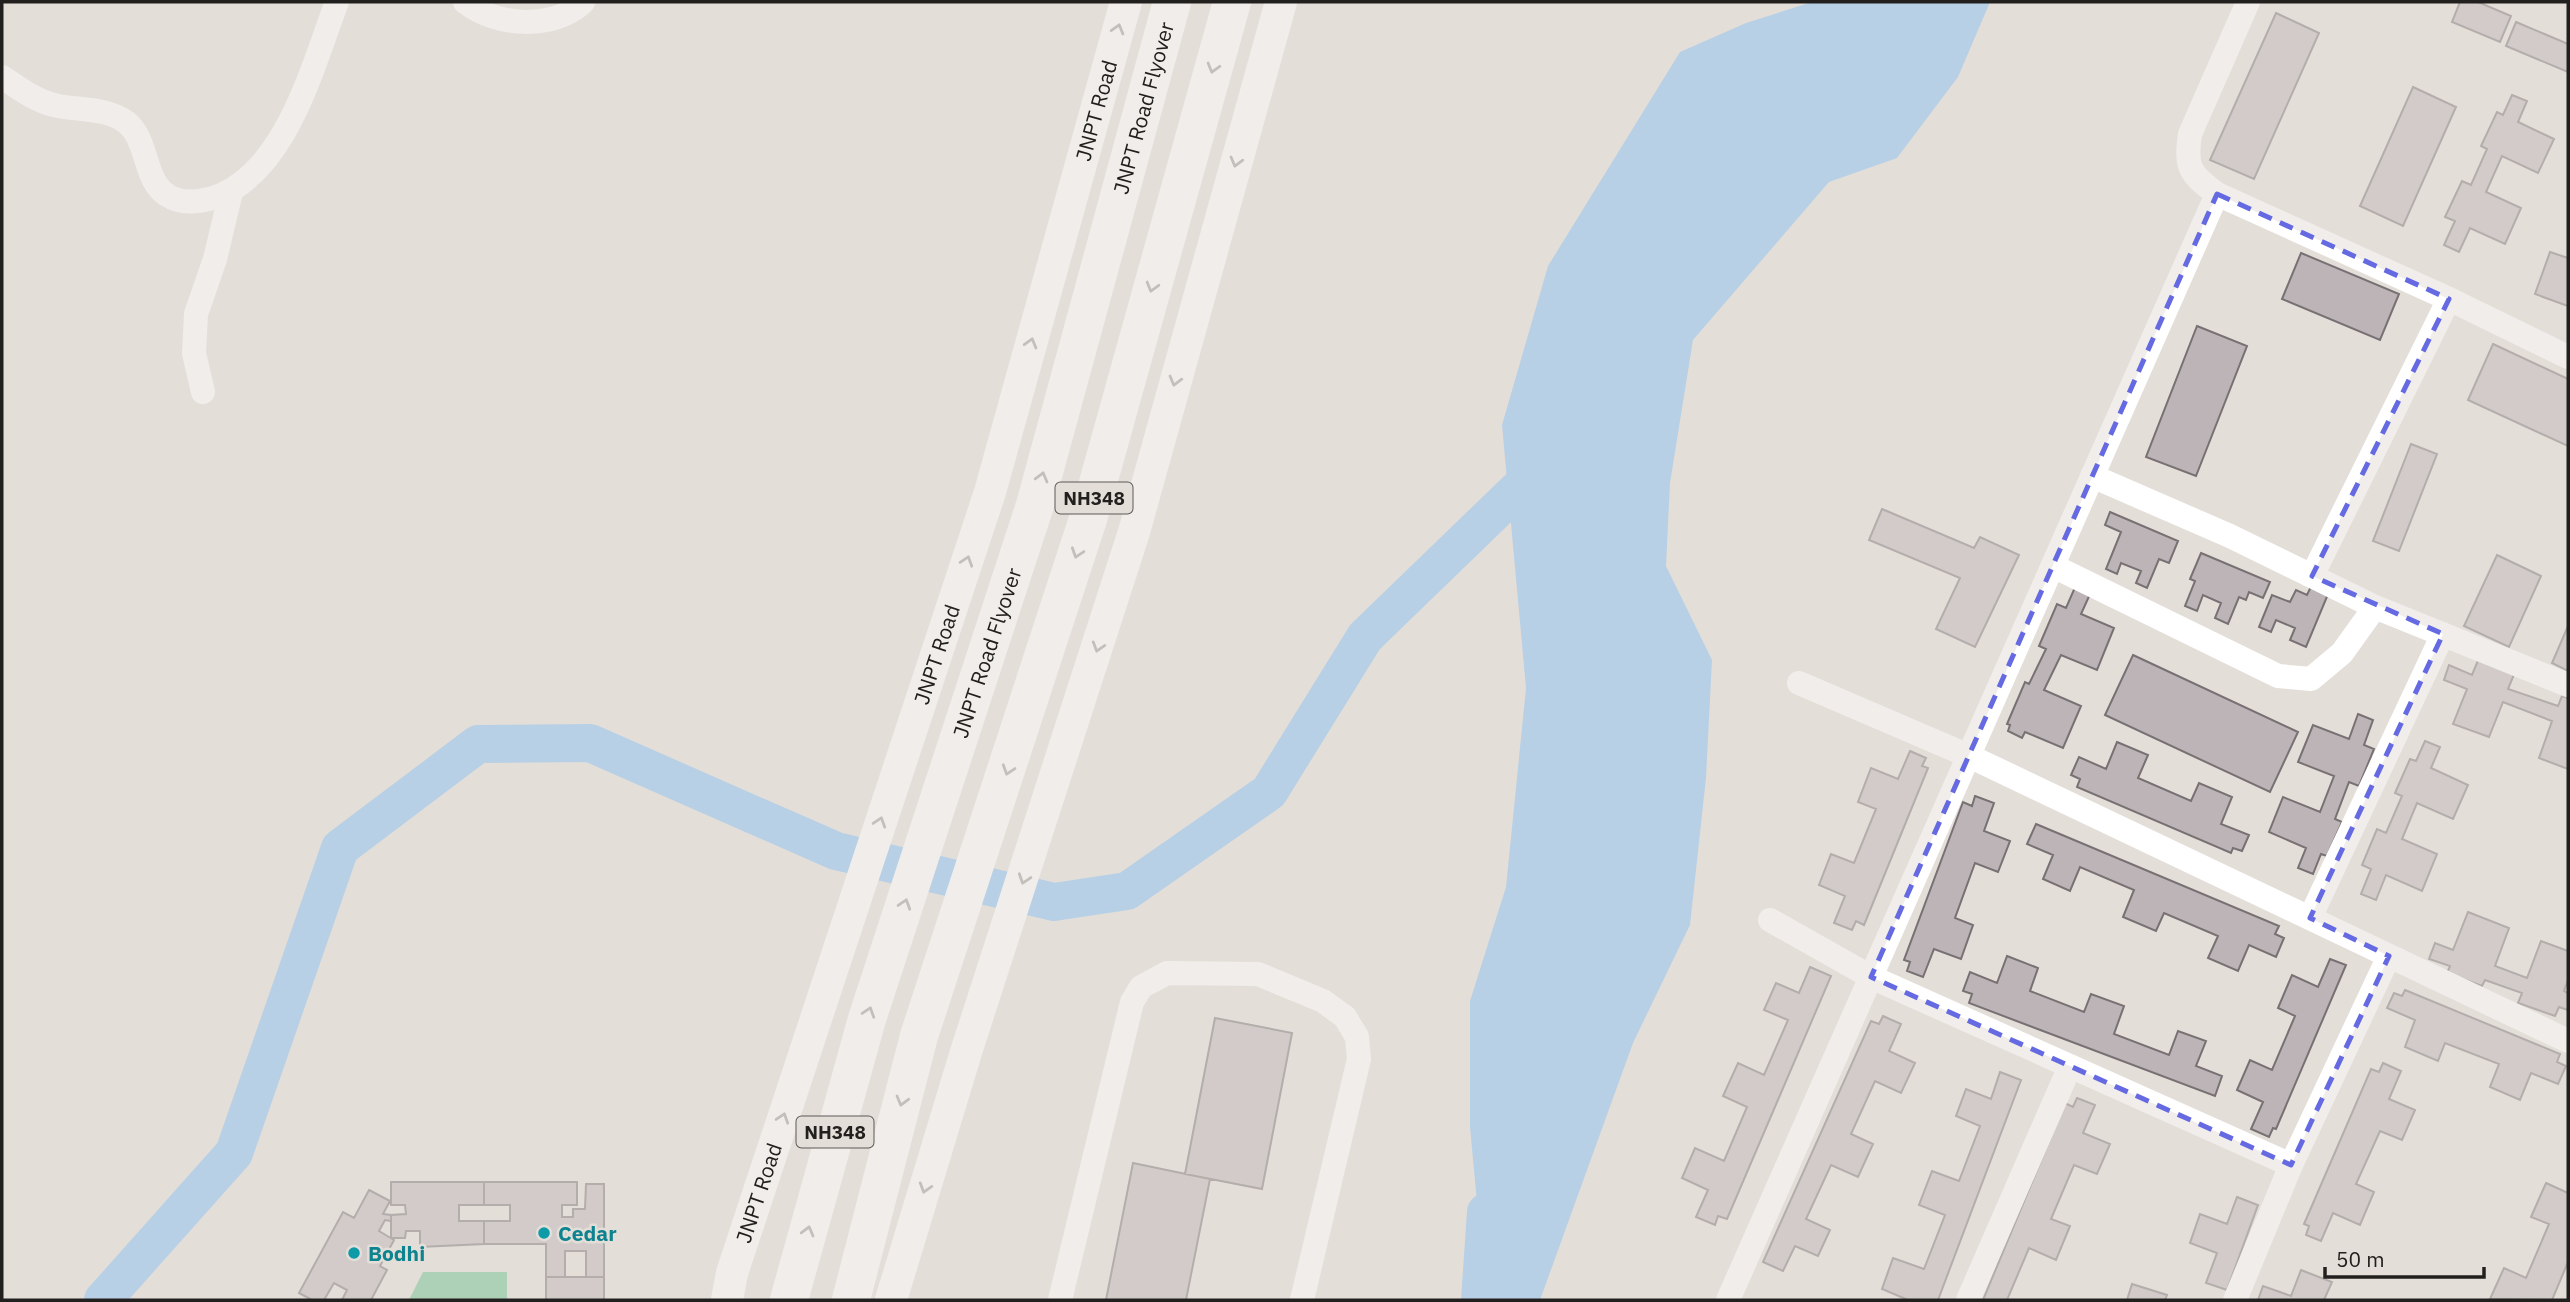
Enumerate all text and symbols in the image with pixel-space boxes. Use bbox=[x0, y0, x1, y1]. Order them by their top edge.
street label: JNPT Road Flyover bbox=[1106, 18, 1180, 197]
one-way arrow bbox=[1110, 23, 1124, 35]
street label: JNPT Road bbox=[1069, 57, 1123, 164]
one-way arrow bbox=[1207, 61, 1222, 73]
one-way arrow bbox=[1230, 156, 1244, 168]
one-way arrow bbox=[1146, 281, 1161, 293]
one-way arrow bbox=[1023, 337, 1037, 349]
one-way arrow bbox=[1169, 375, 1184, 387]
one-way arrow bbox=[1034, 472, 1048, 484]
road number: NH348 bbox=[1056, 482, 1132, 513]
one-way arrow bbox=[1071, 546, 1085, 558]
one-way arrow bbox=[959, 555, 973, 568]
street label: JNPT Road Flyover bbox=[946, 564, 1028, 741]
street label: JNPT Road bbox=[907, 601, 966, 708]
one-way arrow bbox=[1091, 640, 1106, 652]
one-way arrow bbox=[1002, 763, 1016, 775]
one-way arrow bbox=[872, 817, 886, 829]
one-way arrow bbox=[1018, 872, 1032, 885]
one-way arrow bbox=[897, 898, 911, 910]
one-way arrow bbox=[861, 1006, 876, 1018]
one-way arrow bbox=[896, 1095, 910, 1107]
one-way arrow bbox=[774, 1112, 789, 1124]
road number: NH348 bbox=[796, 1116, 874, 1148]
street label: JNPT Road bbox=[729, 1139, 788, 1246]
one-way arrow bbox=[919, 1181, 933, 1193]
place label: Cedar bbox=[558, 1219, 617, 1247]
marker: Cedar bbox=[536, 1225, 552, 1241]
one-way arrow bbox=[800, 1225, 814, 1237]
scale bar bbox=[2325, 1236, 2484, 1280]
place label: Bodhi bbox=[368, 1239, 425, 1267]
marker: Bodhi bbox=[346, 1245, 362, 1261]
text: 50 m bbox=[2336, 1245, 2385, 1273]

